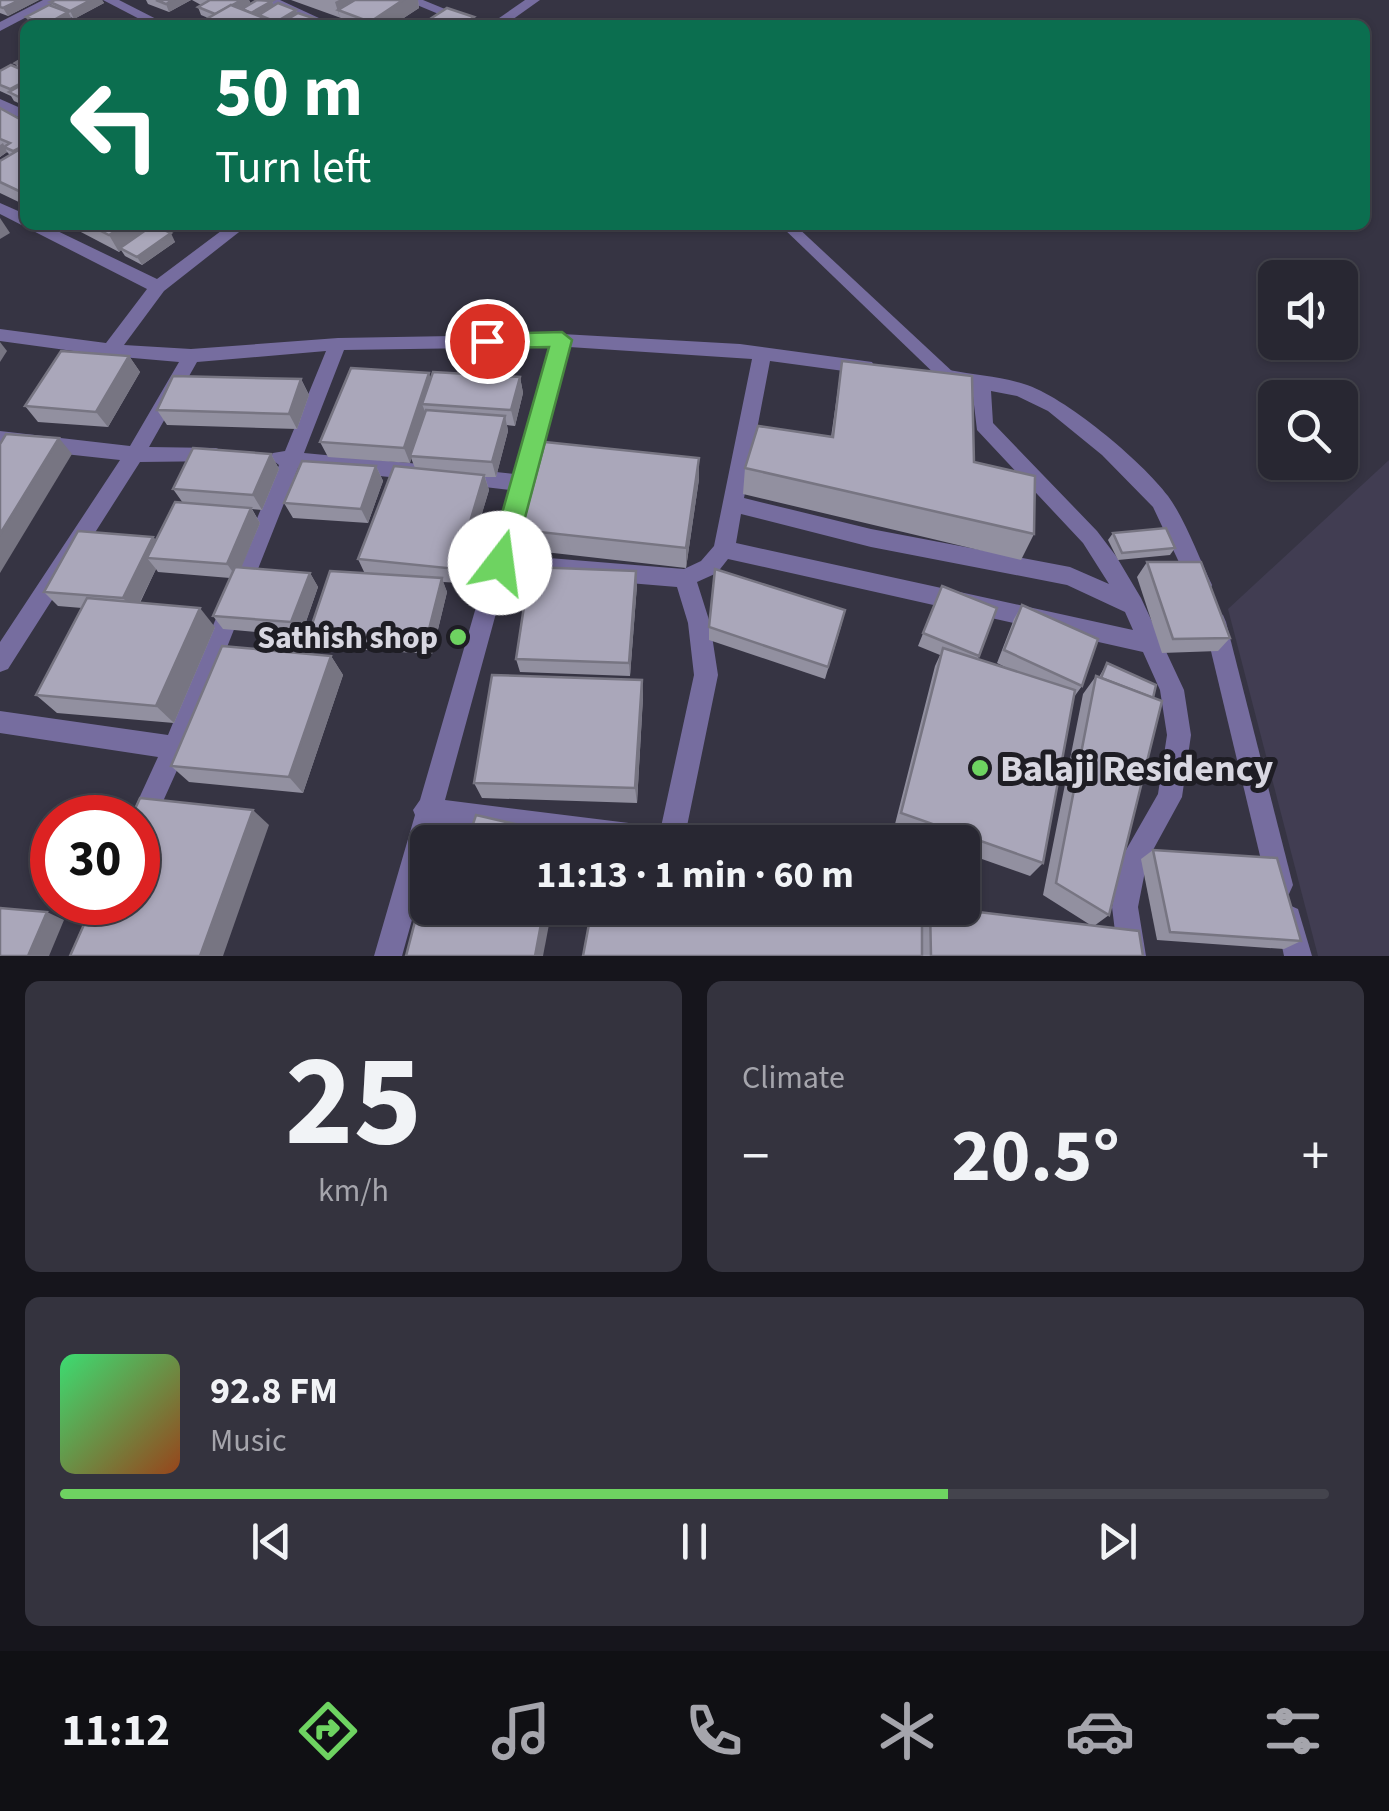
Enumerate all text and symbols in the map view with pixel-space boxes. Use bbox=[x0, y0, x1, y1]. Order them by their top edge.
text: 50 m bbox=[215, 43, 363, 143]
icon: left bbox=[50, 60, 180, 190]
text: Turn left bbox=[215, 136, 371, 200]
map controls bbox=[1258, 260, 1358, 480]
button: sound bbox=[1258, 260, 1358, 360]
pin bbox=[445, 299, 530, 384]
icon: arrive bbox=[460, 314, 515, 369]
button: search bbox=[1258, 380, 1358, 480]
position arrow bbox=[448, 511, 552, 615]
place label: Sathish shop bbox=[257, 615, 438, 661]
marker: Sathish shop bbox=[447, 626, 469, 648]
place label: Balaji Residency bbox=[1000, 742, 1274, 796]
marker: Balaji Residency bbox=[969, 757, 991, 779]
speed limit sign: 30 bbox=[30, 795, 160, 925]
text: 11:13 · 1 min · 60 m bbox=[536, 848, 854, 902]
text: 25 bbox=[285, 1010, 422, 1195]
text: Climate bbox=[742, 1055, 845, 1101]
text: 20.5° bbox=[951, 1103, 1120, 1210]
text: − bbox=[742, 1118, 769, 1196]
text: + bbox=[1302, 1118, 1329, 1196]
text: km/h bbox=[318, 1168, 389, 1214]
text: 92.8 FM bbox=[210, 1364, 338, 1418]
text: Music bbox=[210, 1418, 287, 1464]
icon: previous bbox=[244, 1514, 299, 1569]
icon: pause bbox=[667, 1514, 722, 1569]
icon: next bbox=[1090, 1514, 1145, 1569]
icon: directions bbox=[293, 1696, 363, 1766]
icon: music bbox=[486, 1696, 556, 1766]
icon: phone bbox=[679, 1696, 749, 1766]
icon: climate bbox=[872, 1696, 942, 1766]
icon: car bbox=[1065, 1696, 1135, 1766]
icon: filters bbox=[1258, 1696, 1328, 1766]
text: 11:12 bbox=[61, 1699, 170, 1763]

